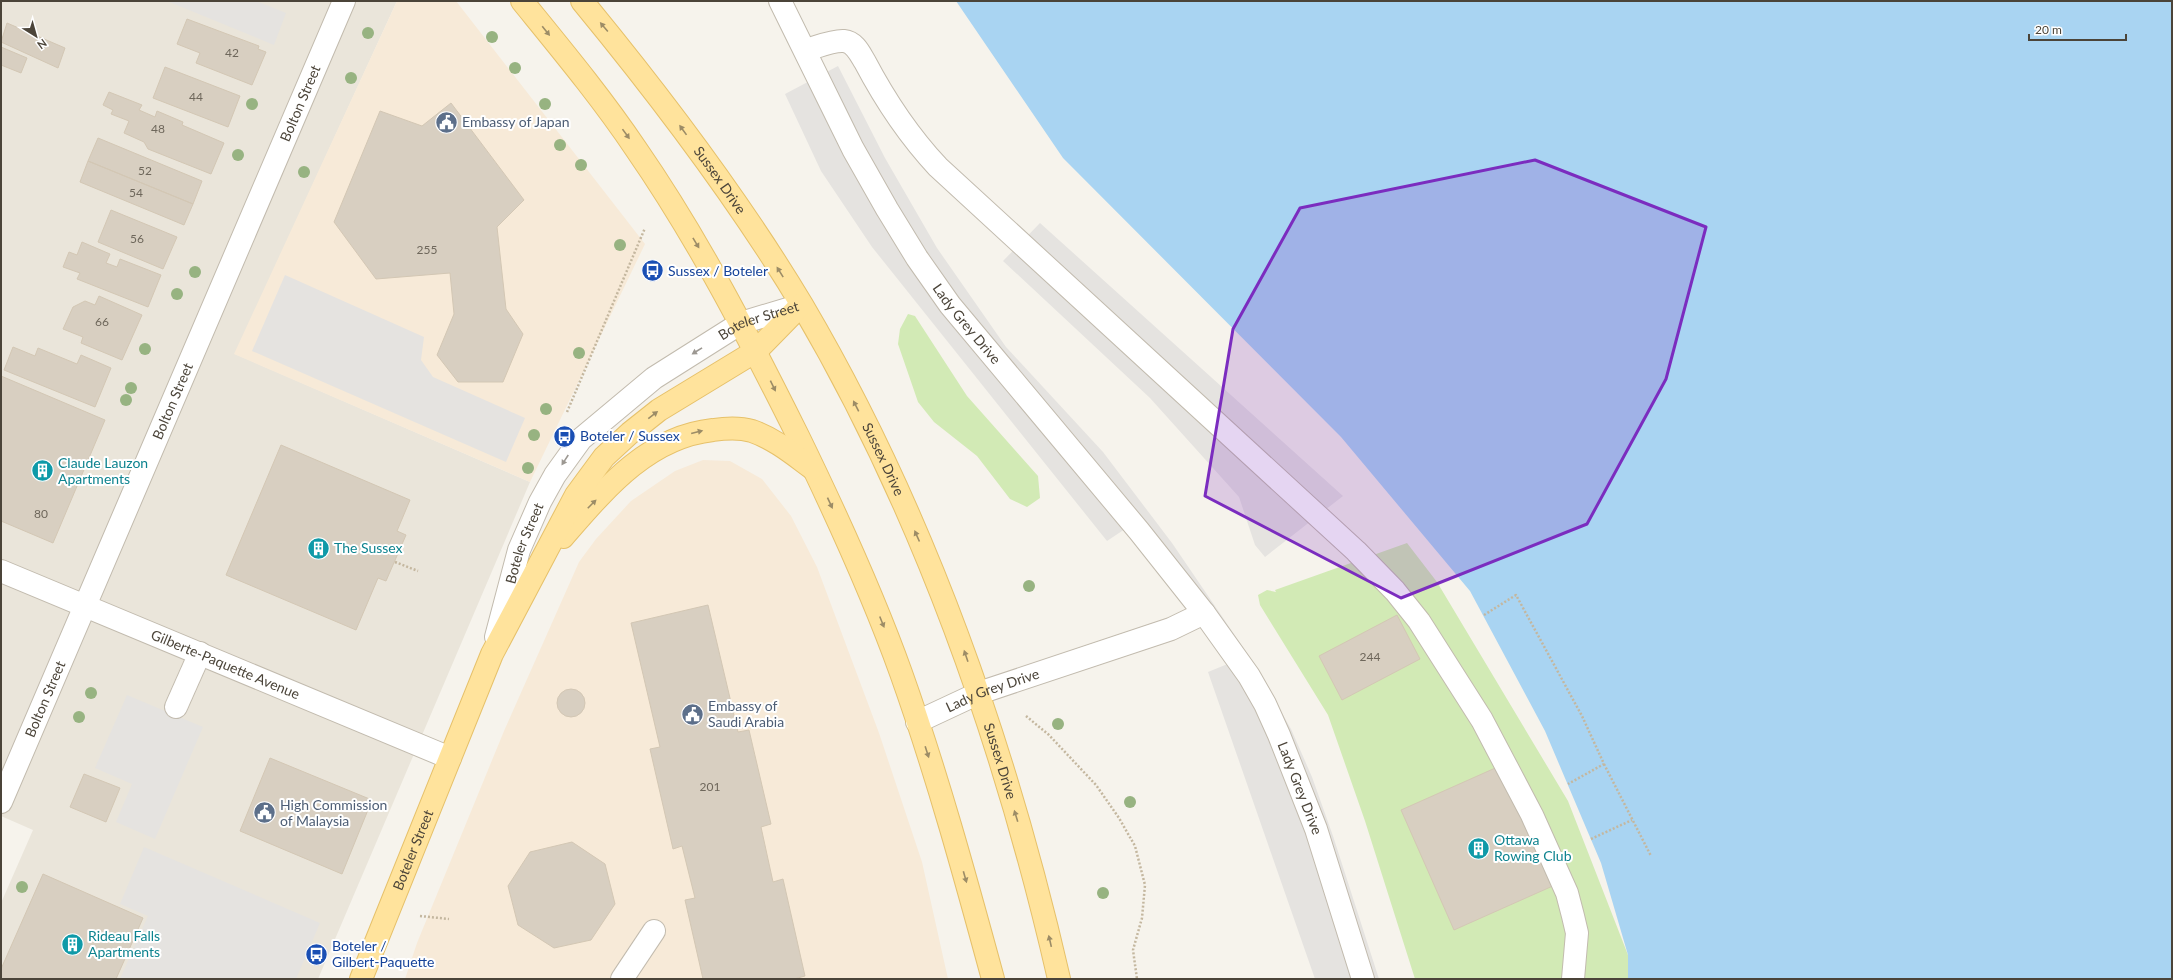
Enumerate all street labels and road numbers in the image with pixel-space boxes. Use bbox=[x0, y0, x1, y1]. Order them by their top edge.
street label: Bolton Street bbox=[276, 62, 324, 144]
street label: Sussex Drive bbox=[691, 143, 750, 217]
street label: Lady Grey Drive bbox=[930, 280, 1005, 367]
street label: Boteler Street bbox=[715, 297, 801, 343]
street label: Bolton Street bbox=[148, 360, 196, 442]
street label: Sussex Drive bbox=[859, 420, 908, 498]
street label: Boteler Street bbox=[501, 500, 547, 585]
street label: Gilberte-Paquette Avenue bbox=[149, 625, 302, 702]
street label: Bolton Street bbox=[21, 658, 68, 740]
street label: Lady Grey Drive bbox=[943, 665, 1041, 715]
street label: Sussex Drive bbox=[981, 721, 1020, 801]
street label: Lady Grey Drive bbox=[1274, 739, 1326, 837]
street label: Boteler Street bbox=[389, 807, 436, 893]

